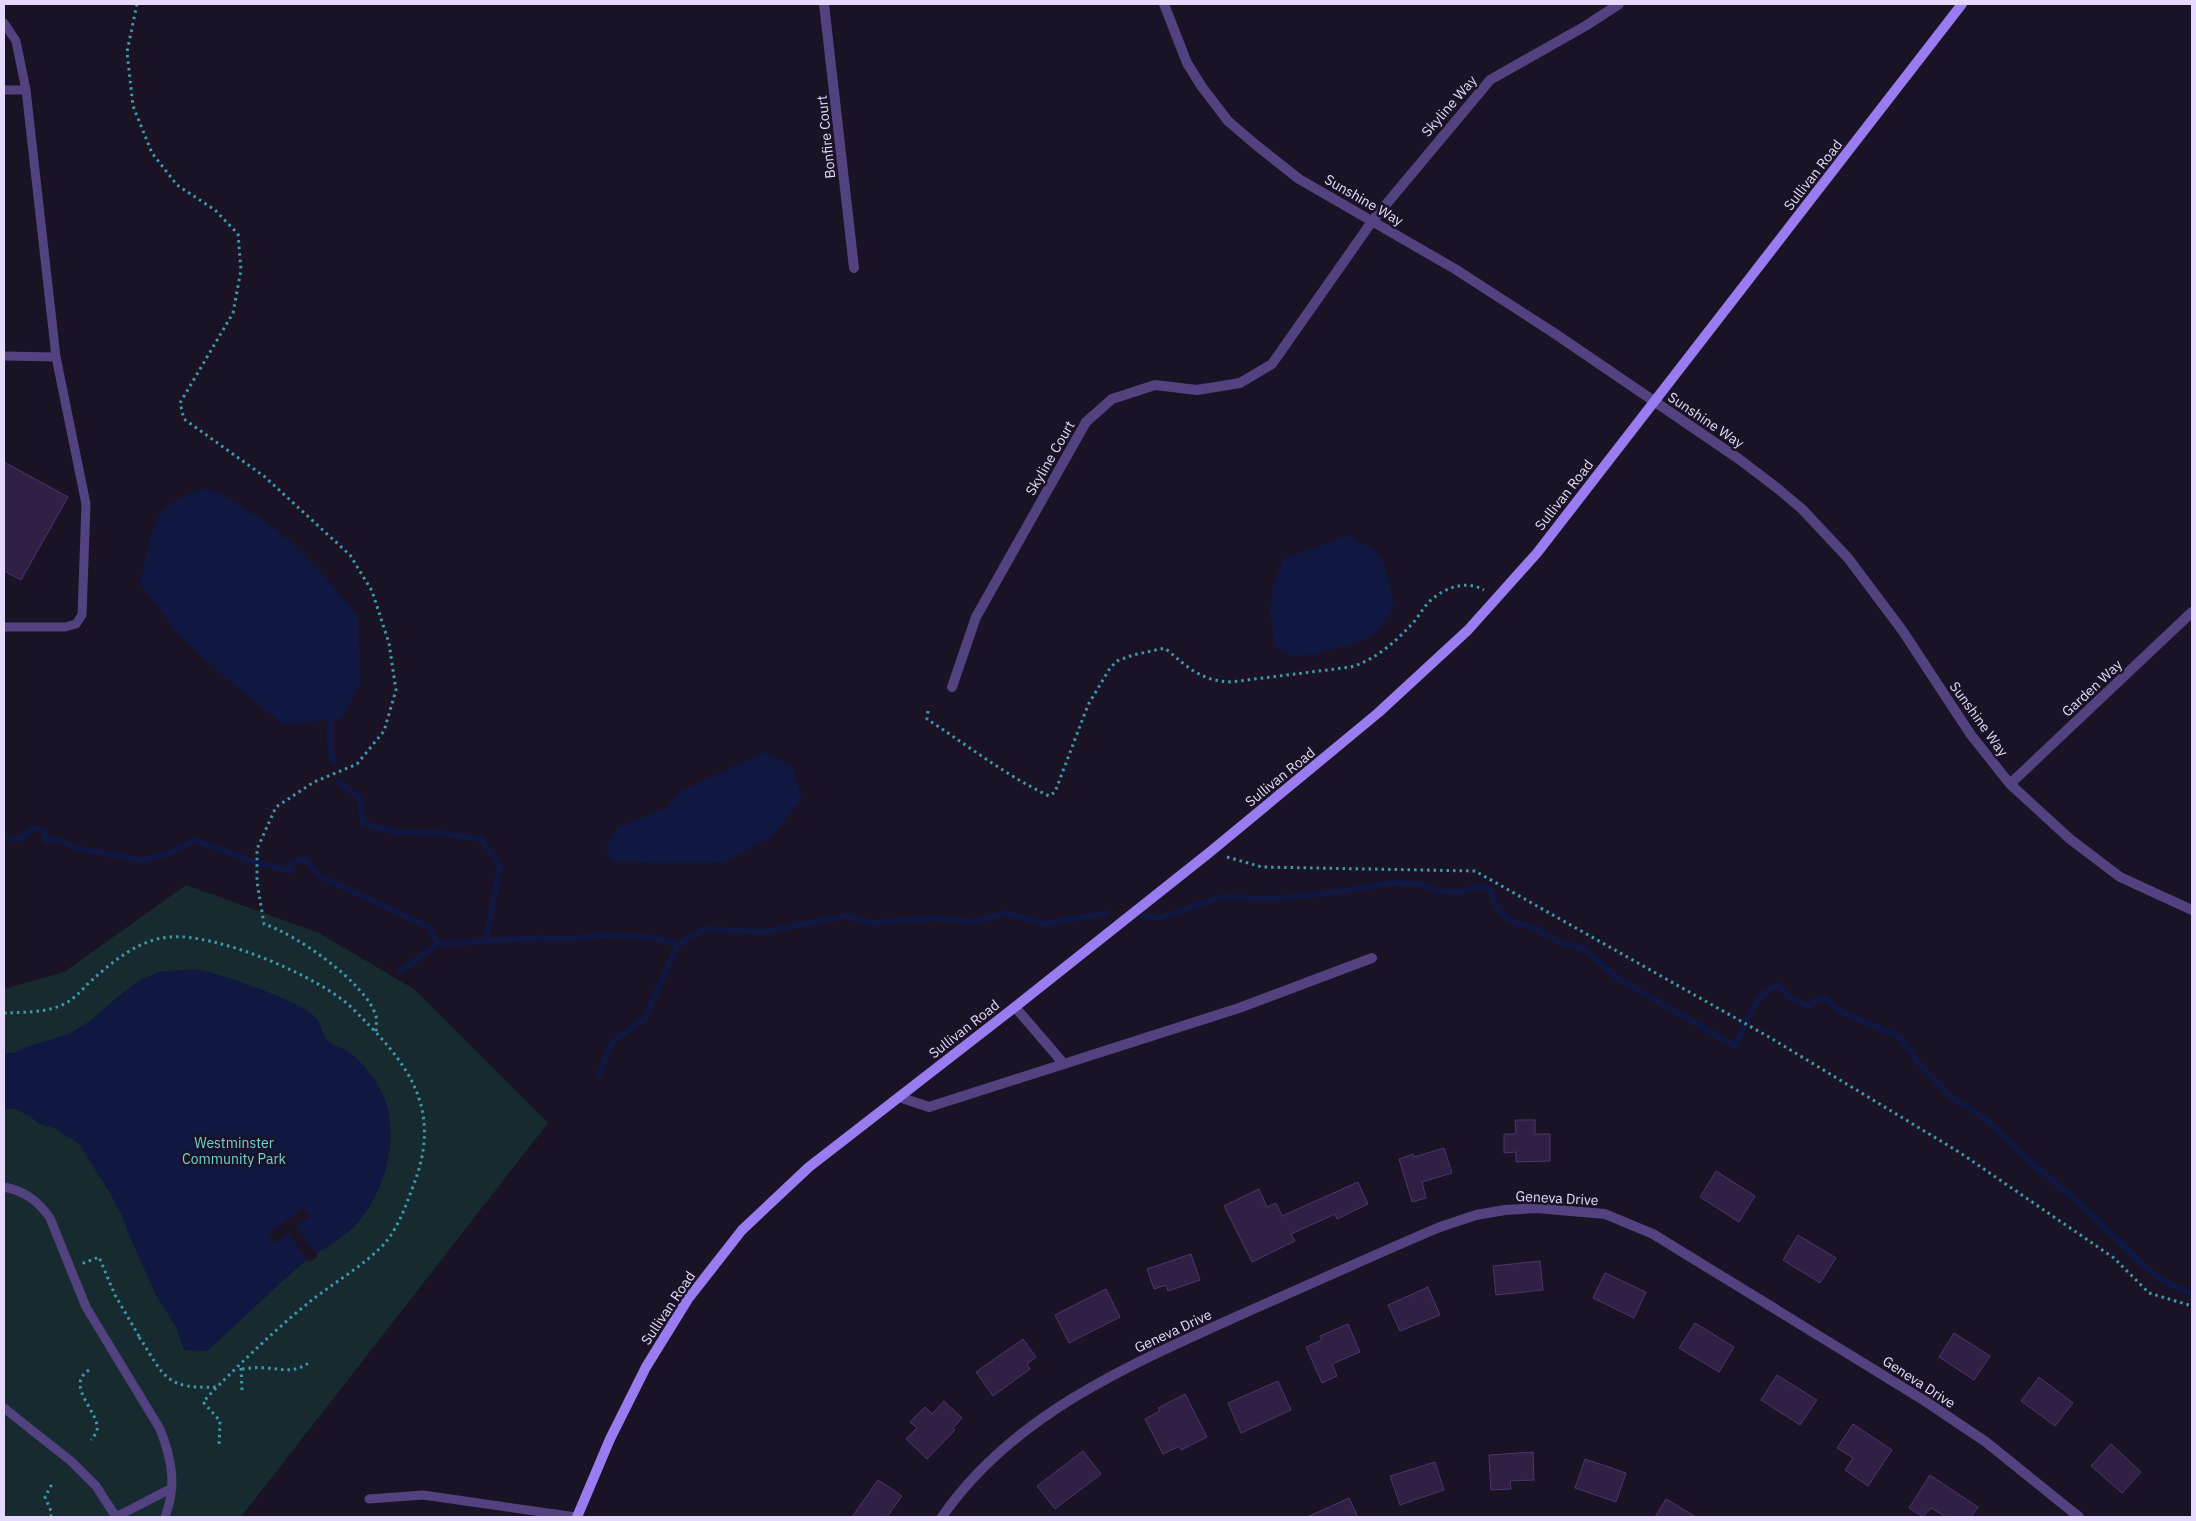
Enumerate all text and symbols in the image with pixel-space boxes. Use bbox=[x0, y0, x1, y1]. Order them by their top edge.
street label: Skyline Way bbox=[1417, 72, 1481, 140]
street label: Bonfire Court bbox=[813, 94, 839, 179]
street label: Sullivan Road bbox=[1780, 136, 1846, 214]
street label: Sunshine Way bbox=[1321, 170, 1407, 230]
street label: Sunshine Way bbox=[1664, 388, 1748, 452]
street label: Skyline Court bbox=[1021, 417, 1079, 499]
street label: Sullivan Road bbox=[1531, 456, 1597, 534]
street label: Garden Way bbox=[2058, 655, 2126, 721]
street label: Sunshine Way bbox=[1946, 678, 2012, 760]
street label: Sullivan Road bbox=[1241, 743, 1319, 811]
street label: Sullivan Road bbox=[925, 996, 1003, 1062]
park label: Westminster Community Park bbox=[182, 1134, 287, 1168]
street label: Geneva Drive bbox=[1515, 1187, 1599, 1209]
street label: Sullivan Road bbox=[637, 1268, 699, 1348]
street label: Geneva Drive bbox=[1132, 1305, 1215, 1357]
street label: Geneva Drive bbox=[1879, 1352, 1959, 1412]

